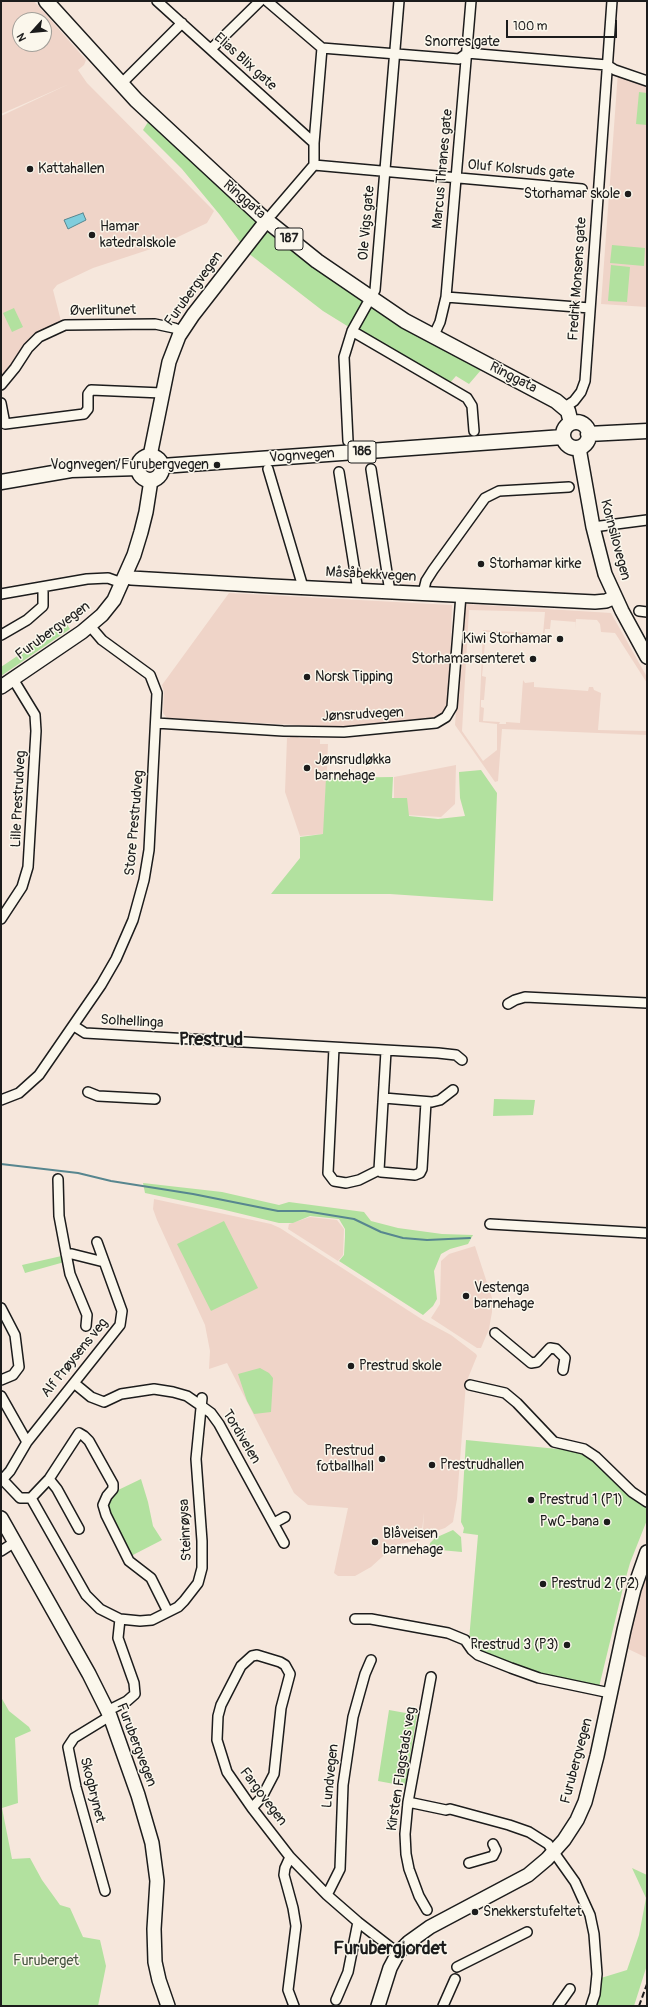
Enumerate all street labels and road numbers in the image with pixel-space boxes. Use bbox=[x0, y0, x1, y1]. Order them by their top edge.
street label: Elias Blix gate bbox=[210, 30, 280, 94]
street label: Snorres gate bbox=[424, 34, 500, 50]
street label: Marcus Thranes gate bbox=[429, 108, 457, 230]
street label: Oluf Kolsruds gate bbox=[467, 157, 575, 183]
street label: Ringgata bbox=[219, 177, 269, 223]
street label: Ole Vigs gate bbox=[355, 185, 379, 261]
street label: Fredrik Monsens gate bbox=[565, 217, 591, 341]
road number: 187 bbox=[275, 228, 303, 250]
street label: Furubergvegen bbox=[161, 248, 227, 330]
street label: Øverlitunet bbox=[70, 302, 136, 320]
street label: Ringgata bbox=[487, 359, 539, 397]
road number: 186 bbox=[348, 441, 376, 463]
street label: Vognvegen bbox=[269, 445, 335, 467]
street label: Kornsilovegen bbox=[596, 498, 634, 582]
street label: Måsåbekkvegen bbox=[325, 564, 417, 586]
street label: Furubergvegen bbox=[12, 598, 94, 664]
street label: Jønsrudvegen bbox=[322, 704, 404, 726]
street label: Lille Prestrudveg bbox=[8, 750, 30, 848]
street label: Store Prestrudveg bbox=[122, 769, 148, 877]
street label: Solhellinga bbox=[100, 1012, 164, 1032]
street label: Alf Prøysens veg bbox=[38, 1315, 112, 1401]
street label: Tordivelen bbox=[218, 1407, 264, 1467]
street label: Steinrøysa bbox=[176, 1498, 196, 1562]
street label: Furubergvegen bbox=[112, 1701, 160, 1789]
street label: Kirsten Flagstads veg bbox=[384, 1706, 420, 1832]
street label: Furubergvegen bbox=[557, 1716, 597, 1806]
street label: Lundvegen bbox=[319, 1743, 343, 1809]
street label: Skogbrynet bbox=[76, 1756, 108, 1824]
street label: Fargovegen bbox=[236, 1765, 290, 1829]

